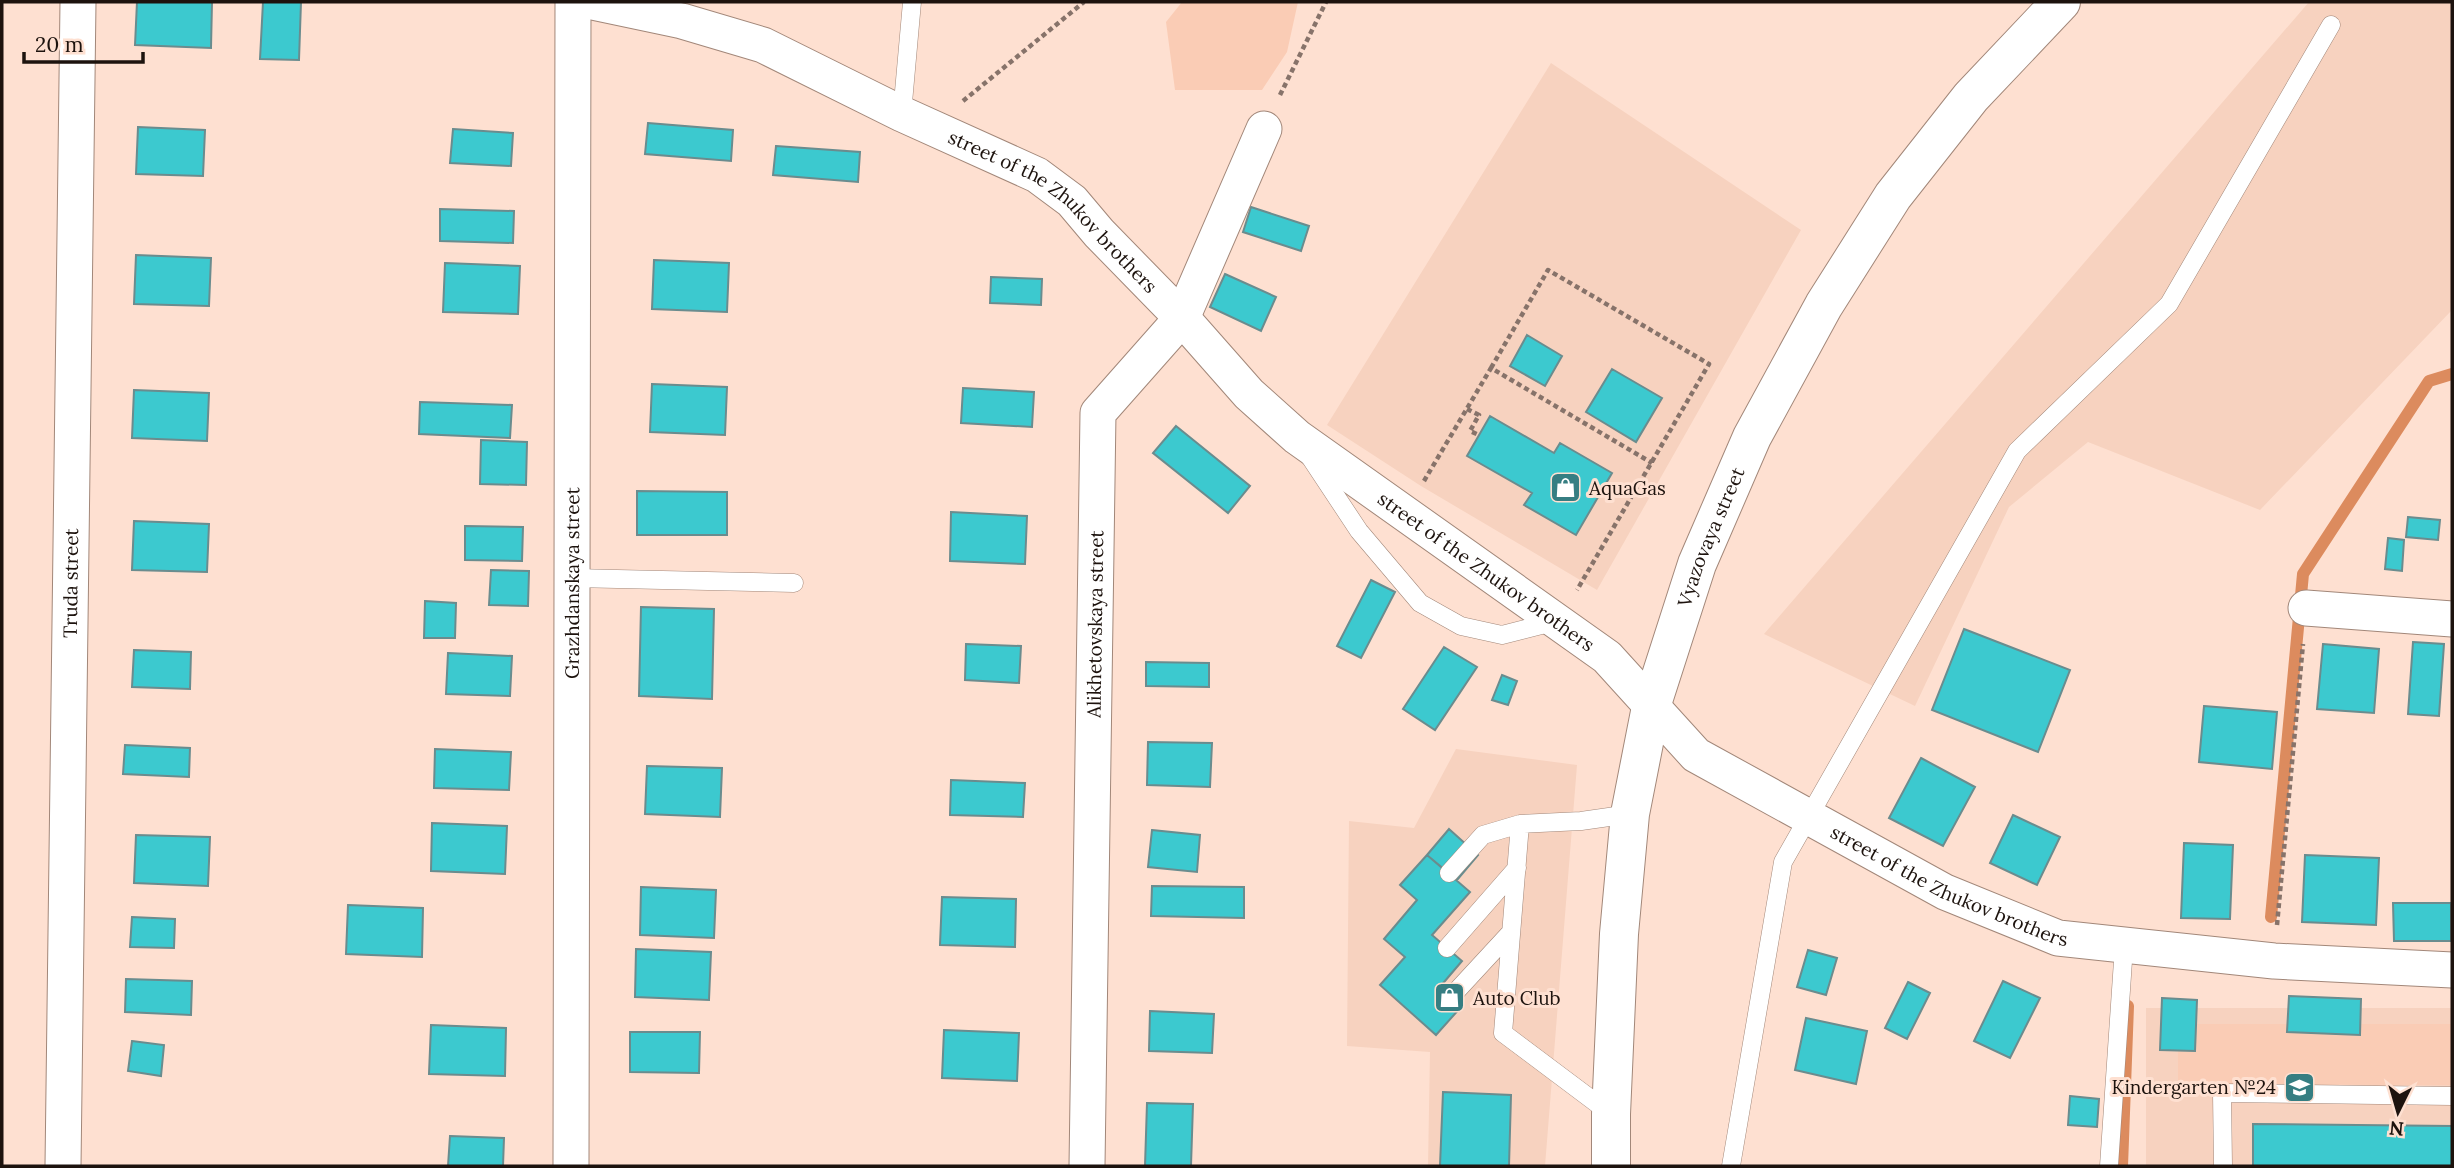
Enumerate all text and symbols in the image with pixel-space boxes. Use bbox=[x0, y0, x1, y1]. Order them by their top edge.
scale bar bbox=[24, 21, 144, 65]
text: 20 m bbox=[35, 31, 84, 58]
street label: street of the Zhukov brothers bbox=[945, 125, 1163, 298]
street label: Vyazovaya street bbox=[1672, 463, 1750, 611]
shop icon: AquaGas bbox=[1549, 471, 1583, 505]
place label: AquaGas bbox=[1588, 476, 1666, 500]
street label: Grazhdanskaya street bbox=[560, 486, 584, 679]
street label: street of the Zhukov brothers bbox=[1373, 486, 1599, 657]
street label: Truda street bbox=[58, 527, 83, 638]
street label: Alikhetovskaya street bbox=[1082, 529, 1108, 719]
street label: street of the Zhukov brothers bbox=[1827, 820, 2069, 951]
shop icon: Auto Club bbox=[1433, 981, 1467, 1015]
place label: Auto Club bbox=[1472, 986, 1561, 1010]
school or university icon: Kindergarten №24 bbox=[2282, 1070, 2316, 1104]
place label: Kindergarten №24 bbox=[2111, 1075, 2276, 1099]
north arrow bbox=[2363, 1077, 2433, 1147]
text: N bbox=[2388, 1116, 2405, 1142]

